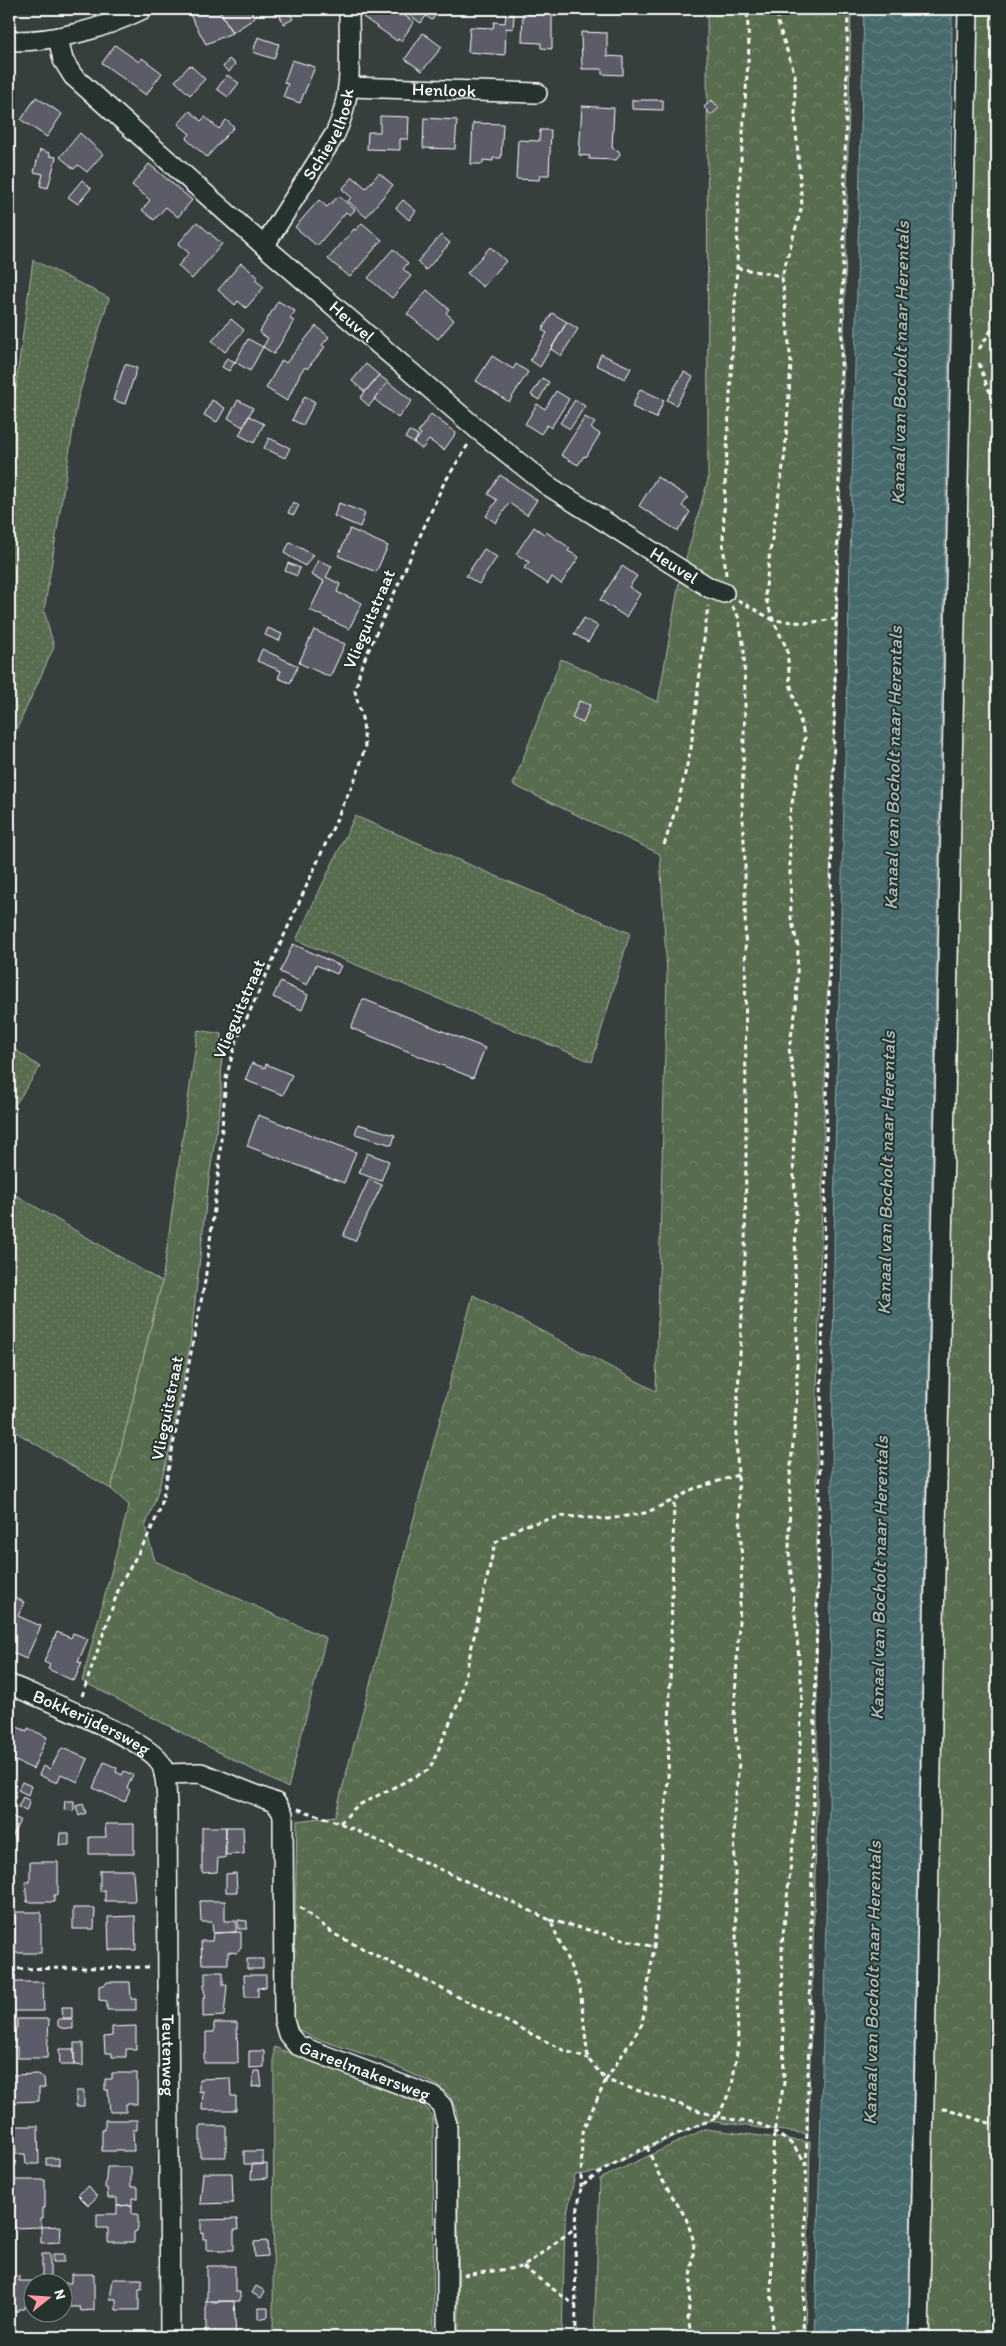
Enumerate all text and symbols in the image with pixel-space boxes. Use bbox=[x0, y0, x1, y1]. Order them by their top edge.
street label: Henlook bbox=[412, 78, 477, 102]
street label: Schievelhoek bbox=[298, 87, 359, 184]
water label: Kanaal van Bocholt naar Herentals bbox=[886, 220, 914, 505]
street label: Heuvel bbox=[325, 296, 379, 347]
street label: Heuvel bbox=[646, 542, 702, 589]
street label: Vlieguitstraat bbox=[338, 566, 400, 672]
water label: Kanaal van Bocholt naar Herentals bbox=[879, 625, 907, 910]
street label: Vlieguitstraat bbox=[208, 956, 270, 1062]
water label: Kanaal van Bocholt naar Herentals bbox=[872, 1030, 900, 1315]
street label: Vlieguitstraat bbox=[146, 1354, 188, 1462]
water label: Kanaal van Bocholt naar Herentals bbox=[865, 1435, 893, 1720]
street label: Bokkerijdersweg bbox=[30, 1685, 155, 1760]
water label: Kanaal van Bocholt naar Herentals bbox=[858, 1840, 886, 2125]
street label: Teutenweg bbox=[157, 2014, 180, 2097]
street label: Gareelmakersweg bbox=[296, 2036, 434, 2106]
north arrow bbox=[22, 2274, 72, 2324]
text: N bbox=[50, 2287, 69, 2301]

